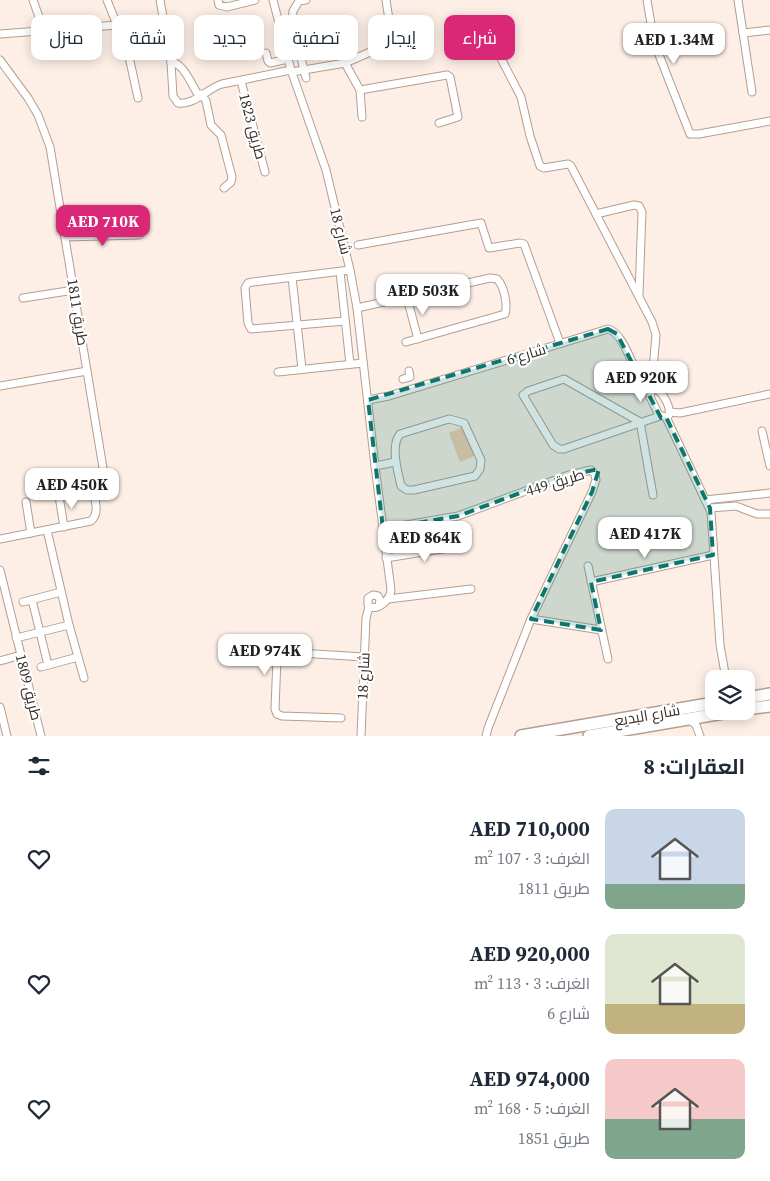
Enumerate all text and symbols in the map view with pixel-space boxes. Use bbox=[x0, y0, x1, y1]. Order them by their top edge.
chip: منزل bbox=[31, 15, 102, 60]
chip: شقة bbox=[112, 15, 184, 60]
chip: جديد bbox=[194, 15, 264, 60]
chip: تصفية bbox=[274, 15, 358, 60]
chip: إيجار bbox=[368, 15, 434, 60]
chip: شراء bbox=[444, 15, 515, 60]
pin: AED 1.34M bbox=[617, 22, 731, 65]
text: AED 1.34M bbox=[634, 28, 714, 50]
street label: طريق 1823 bbox=[234, 91, 272, 161]
pin: AED 710K bbox=[51, 204, 155, 247]
street label: شارع 18 bbox=[324, 205, 357, 257]
text: AED 710K bbox=[67, 210, 139, 232]
pin: AED 503K bbox=[371, 274, 475, 316]
street label: طريق 1811 bbox=[62, 277, 94, 347]
text: AED 503K bbox=[387, 279, 459, 301]
street label: شارع 6 bbox=[504, 338, 549, 371]
pin: AED 920K bbox=[589, 360, 693, 403]
text: AED 920K bbox=[605, 366, 677, 388]
street label: طريق 449 bbox=[523, 463, 587, 501]
pin: AED 450K bbox=[20, 468, 124, 510]
text: AED 450K bbox=[36, 473, 108, 495]
pin: AED 417K bbox=[593, 516, 697, 559]
pin: AED 864K bbox=[373, 520, 477, 563]
text: AED 417K bbox=[609, 522, 681, 544]
text: AED 864K bbox=[389, 526, 461, 548]
pin: AED 974K bbox=[213, 634, 317, 676]
text: AED 974K bbox=[229, 639, 301, 661]
street label: طريق 1809 bbox=[11, 652, 47, 722]
street label: شارع 18 bbox=[351, 652, 376, 700]
map controls bbox=[705, 670, 755, 720]
button: layers bbox=[705, 670, 755, 720]
street label: شارع البديع bbox=[612, 699, 682, 732]
icon: filters bbox=[25, 752, 53, 780]
text: العقارات: 8 bbox=[644, 752, 745, 781]
text: AED 710,000 bbox=[470, 814, 590, 843]
icon: home bbox=[645, 829, 705, 889]
icon: heart bbox=[25, 845, 53, 873]
text: الغرف: 3 · 107 m² bbox=[474, 847, 590, 869]
text: طريق 1811 bbox=[518, 877, 590, 899]
text: AED 920,000 bbox=[470, 939, 590, 968]
icon: home bbox=[645, 954, 705, 1014]
icon: heart bbox=[25, 970, 53, 998]
text: الغرف: 3 · 113 m² bbox=[474, 972, 590, 994]
text: شارع 6 bbox=[547, 1002, 590, 1024]
text: AED 974,000 bbox=[470, 1064, 590, 1093]
icon: home bbox=[645, 1079, 705, 1139]
icon: heart bbox=[25, 1095, 53, 1123]
text: الغرف: 5 · 168 m² bbox=[474, 1097, 590, 1119]
text: طريق 1851 bbox=[518, 1127, 590, 1149]

